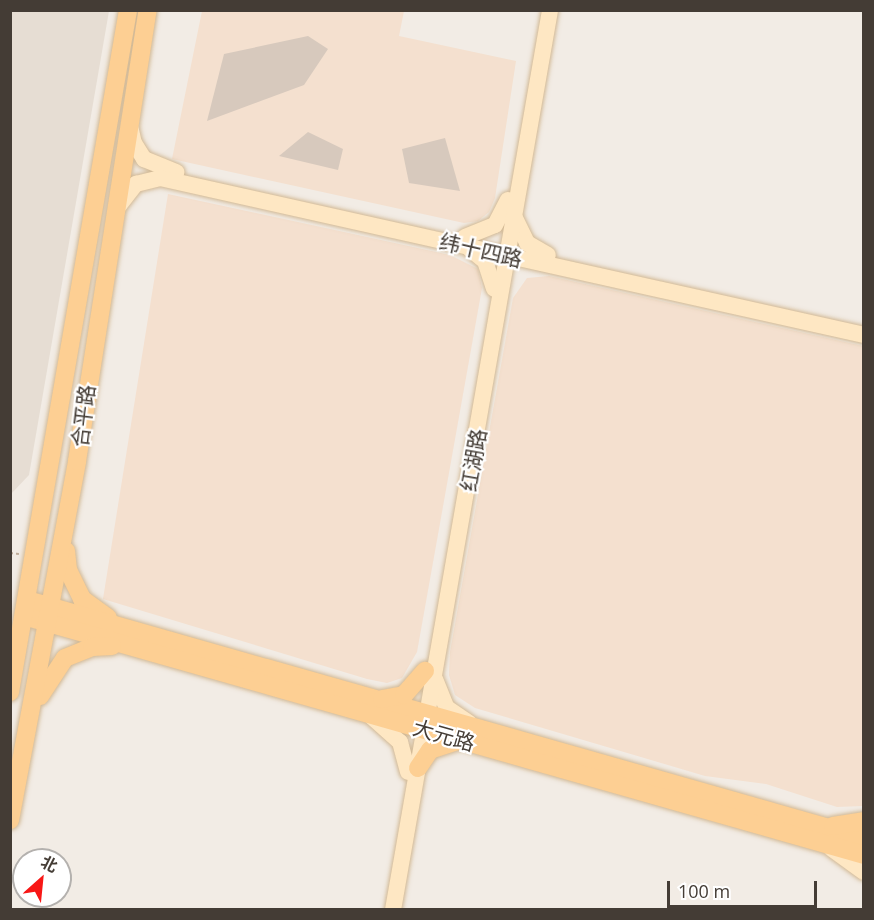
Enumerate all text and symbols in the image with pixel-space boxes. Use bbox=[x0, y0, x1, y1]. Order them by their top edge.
street label: 纬十四路 bbox=[437, 228, 525, 272]
street label: 合平路 bbox=[67, 383, 99, 449]
street label: 红湖路 bbox=[455, 427, 491, 493]
street label: 大元路 bbox=[410, 714, 478, 756]
north arrow bbox=[12, 848, 72, 908]
text: 北 bbox=[37, 850, 61, 877]
scale bar bbox=[670, 869, 820, 907]
text: 100 m bbox=[678, 879, 730, 903]

